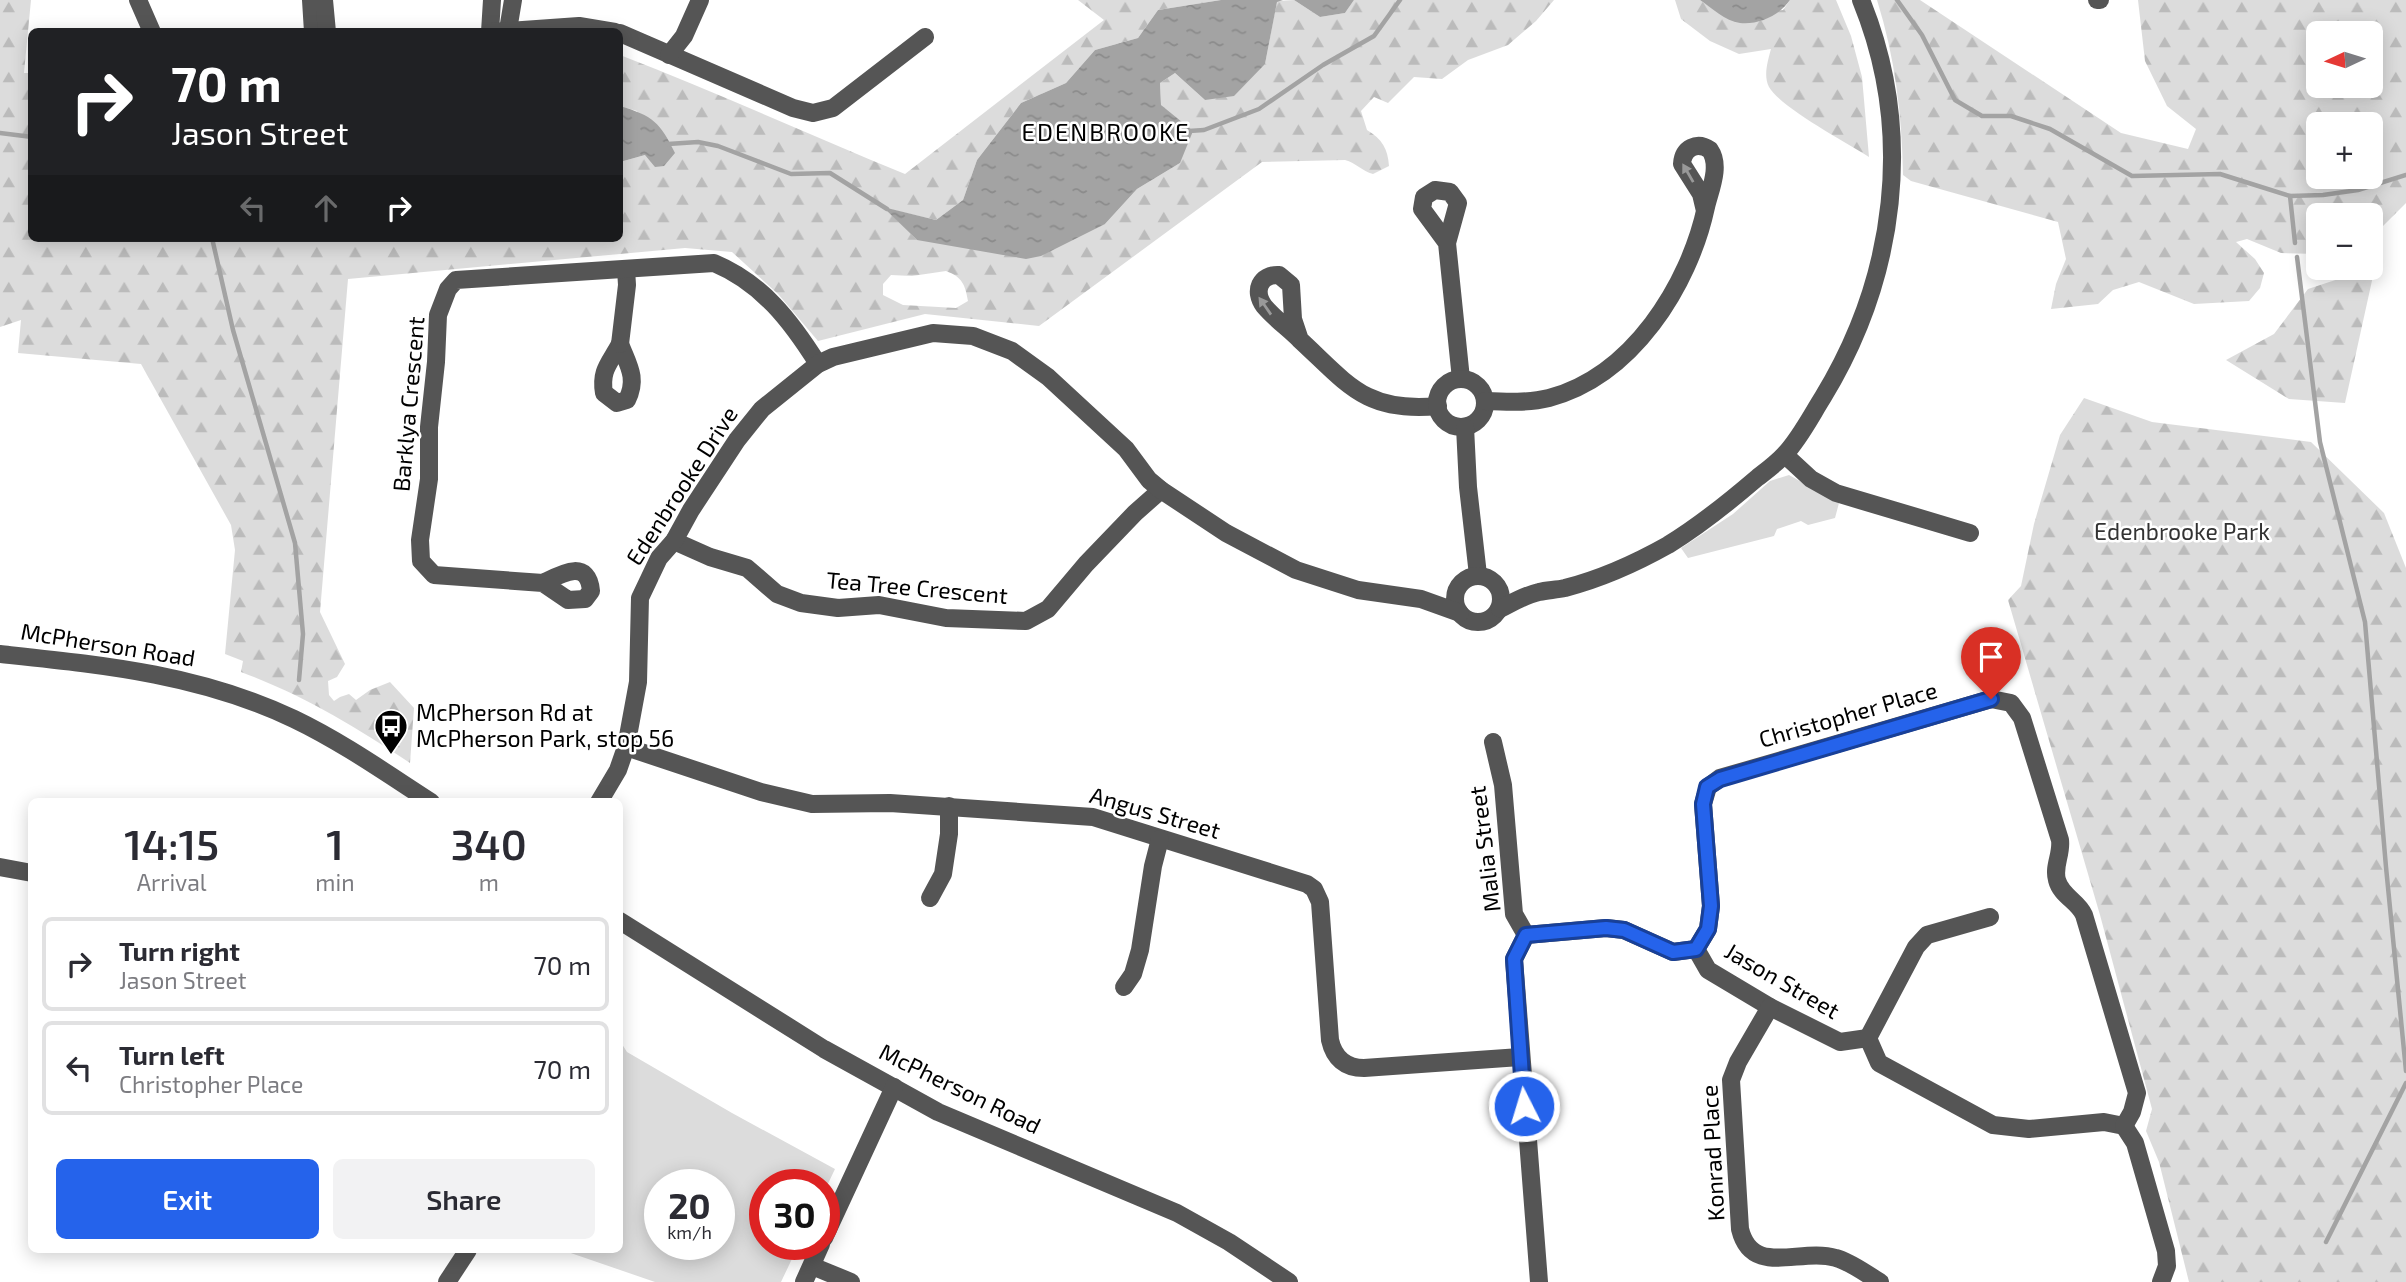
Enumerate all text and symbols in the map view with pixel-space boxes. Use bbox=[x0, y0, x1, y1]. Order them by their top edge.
north arrow bbox=[2306, 21, 2384, 98]
map controls bbox=[2306, 21, 2383, 280]
text: 70 m bbox=[171, 53, 282, 112]
icon: right bbox=[56, 56, 147, 147]
button: + bbox=[2306, 112, 2383, 189]
text: Jason Street bbox=[171, 113, 349, 151]
district label: EDENBROOKE bbox=[1022, 117, 1190, 146]
one-way arrow bbox=[1682, 163, 1694, 182]
icon: left bbox=[234, 189, 272, 227]
icon: ahead bbox=[307, 189, 345, 227]
icon: right bbox=[380, 189, 418, 227]
button: − bbox=[2306, 203, 2383, 280]
one-way arrow bbox=[1258, 296, 1272, 315]
street label: Barklya Crescent bbox=[386, 315, 430, 493]
street label: Edenbrooke Drive bbox=[619, 401, 743, 570]
park label: Edenbrooke Park bbox=[2094, 517, 2270, 545]
street label: Tea Tree Crescent bbox=[825, 565, 1009, 609]
street label: McPherson Road bbox=[19, 616, 197, 672]
pin bbox=[1961, 627, 2021, 699]
icon: arrive bbox=[1972, 638, 2010, 676]
street label: Christopher Place bbox=[1755, 675, 1940, 753]
place label: McPherson Rd at McPherson Park, stop 56 bbox=[416, 698, 674, 752]
bus stop icon: McPherson Rd at McPherson Park, stop 56 bbox=[372, 707, 410, 756]
street label: Angus Street bbox=[1087, 780, 1224, 844]
street label: Malia Street bbox=[1462, 784, 1506, 914]
text: 14:15 bbox=[124, 818, 219, 868]
text: 1 bbox=[326, 818, 344, 868]
text: 340 bbox=[451, 818, 527, 868]
text: Arrival bbox=[137, 868, 207, 896]
text: min bbox=[315, 868, 355, 896]
text: m bbox=[479, 868, 499, 896]
text: Turn right bbox=[119, 935, 240, 966]
street label: Jason Street bbox=[1720, 936, 1845, 1024]
icon: right bbox=[60, 945, 98, 983]
text: 70 m bbox=[533, 949, 591, 980]
text: Jason Street bbox=[119, 966, 247, 994]
street label: McPherson Road bbox=[875, 1037, 1046, 1139]
text: Turn left bbox=[119, 1039, 225, 1070]
icon: left bbox=[60, 1049, 98, 1087]
text: 70 m bbox=[533, 1053, 591, 1084]
position arrow bbox=[1487, 1069, 1561, 1143]
text: Christopher Place bbox=[119, 1070, 303, 1098]
street label: Konrad Place bbox=[1694, 1084, 1730, 1222]
button: Exit bbox=[56, 1159, 319, 1239]
button: Share bbox=[333, 1159, 595, 1239]
speed limit sign: 30 bbox=[749, 1169, 840, 1260]
text: 20 bbox=[668, 1184, 711, 1226]
text: km/h bbox=[667, 1221, 712, 1243]

